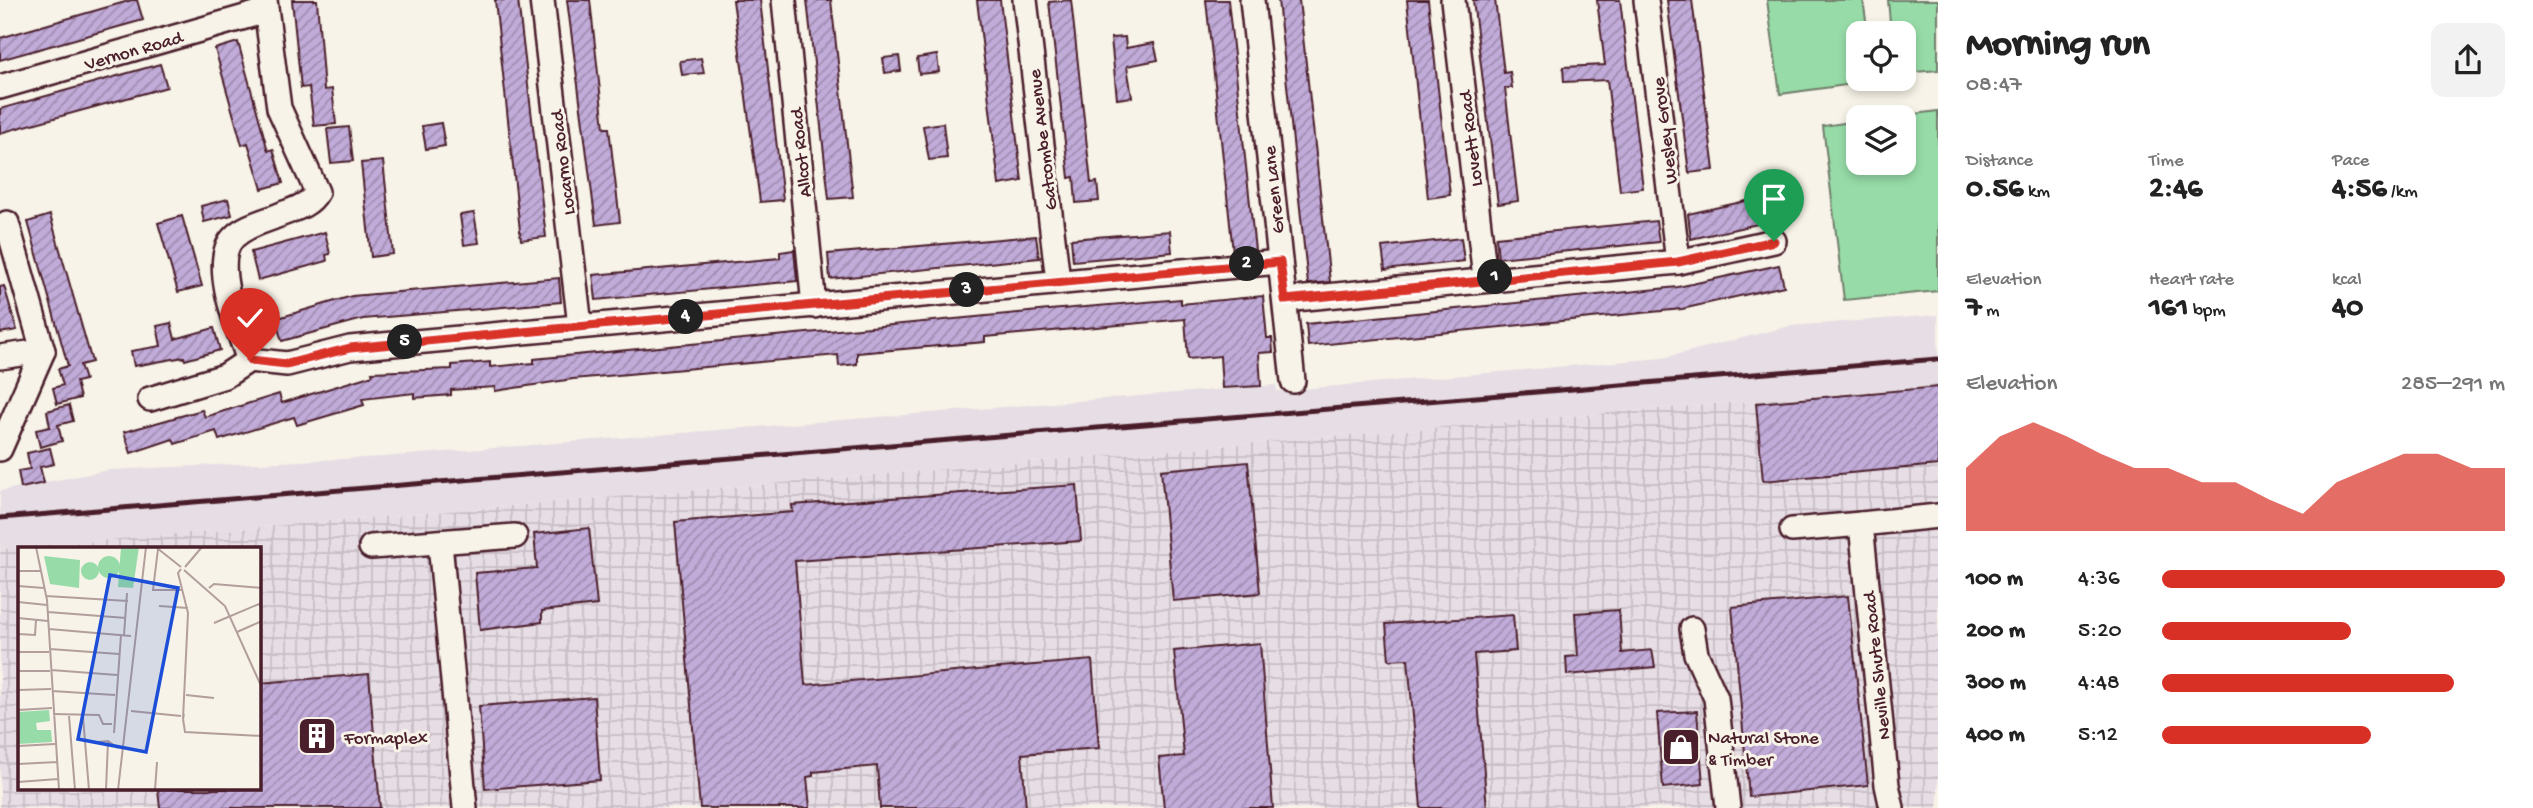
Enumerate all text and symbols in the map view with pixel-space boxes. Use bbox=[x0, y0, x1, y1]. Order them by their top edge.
map controls bbox=[1846, 21, 1916, 175]
button: locate bbox=[1846, 21, 1916, 91]
button: share bbox=[2431, 23, 2505, 97]
text: Morning run bbox=[1966, 24, 2150, 68]
street label: Vernon Road bbox=[81, 27, 187, 78]
street label: Gatcombe Avenue bbox=[1024, 68, 1065, 211]
text: 08:47 bbox=[1966, 72, 2022, 99]
street label: Wesley Grove bbox=[1648, 76, 1684, 185]
street label: Lovett Road bbox=[1455, 87, 1490, 188]
street label: Allcot Road bbox=[786, 105, 819, 198]
button: layers bbox=[1846, 105, 1916, 175]
street label: Locarno Road bbox=[546, 107, 582, 216]
street label: Green Lane bbox=[1259, 144, 1292, 235]
text: Distance bbox=[1966, 150, 2033, 173]
text: Time bbox=[2149, 150, 2184, 173]
text: Pace bbox=[2332, 150, 2369, 173]
pin bbox=[1744, 169, 1804, 241]
text: 0.56 bbox=[1966, 173, 2023, 208]
text: 2:46 bbox=[2149, 173, 2203, 208]
text: 4:56 bbox=[2332, 173, 2387, 208]
icon: arrive bbox=[1755, 180, 1793, 218]
text: km bbox=[2023, 181, 2050, 204]
text: /km bbox=[2387, 181, 2418, 204]
pin: 2 bbox=[1230, 246, 1264, 282]
text: 2 bbox=[1242, 252, 1251, 275]
pin: 1 bbox=[1478, 260, 1512, 294]
text: 1 bbox=[1491, 265, 1498, 288]
text: Elevation bbox=[1966, 269, 2042, 292]
text: Heart rate bbox=[2149, 269, 2234, 292]
text: kcal bbox=[2332, 269, 2362, 292]
pin: 3 bbox=[950, 272, 984, 308]
text: 3 bbox=[962, 278, 971, 301]
pin bbox=[220, 288, 280, 360]
text: 7 bbox=[1966, 292, 1982, 327]
text: 161 bbox=[2149, 292, 2188, 327]
text: 40 bbox=[2332, 292, 2363, 327]
icon: check bbox=[231, 299, 269, 337]
pin: 4 bbox=[668, 300, 704, 334]
text: m bbox=[1982, 300, 2000, 323]
text: bpm bbox=[2188, 300, 2226, 323]
text: 4 bbox=[681, 305, 690, 328]
pin: 5 bbox=[388, 324, 422, 360]
text: 5 bbox=[400, 330, 410, 353]
text: Elevation bbox=[1966, 371, 2057, 398]
text: 285–291 m bbox=[2401, 371, 2505, 398]
inset map bbox=[18, 547, 261, 790]
text: 100 m bbox=[1966, 566, 2023, 593]
text: 4:36 bbox=[2078, 566, 2120, 593]
street label: Neville Shute Road bbox=[1859, 589, 1898, 741]
text: 200 m bbox=[1966, 618, 2025, 645]
text: 5:20 bbox=[2078, 618, 2122, 645]
text: 300 m bbox=[1966, 670, 2026, 697]
text: 4:48 bbox=[2078, 670, 2120, 697]
building icon: Formaplex bbox=[296, 715, 338, 757]
text: 400 m bbox=[1966, 722, 2025, 749]
text: 5:12 bbox=[2078, 722, 2118, 749]
shop icon: Natural Stone & Timber bbox=[1660, 726, 1702, 768]
place label: Formaplex bbox=[343, 728, 428, 751]
place label: Natural Stone & Timber bbox=[1708, 728, 1819, 773]

